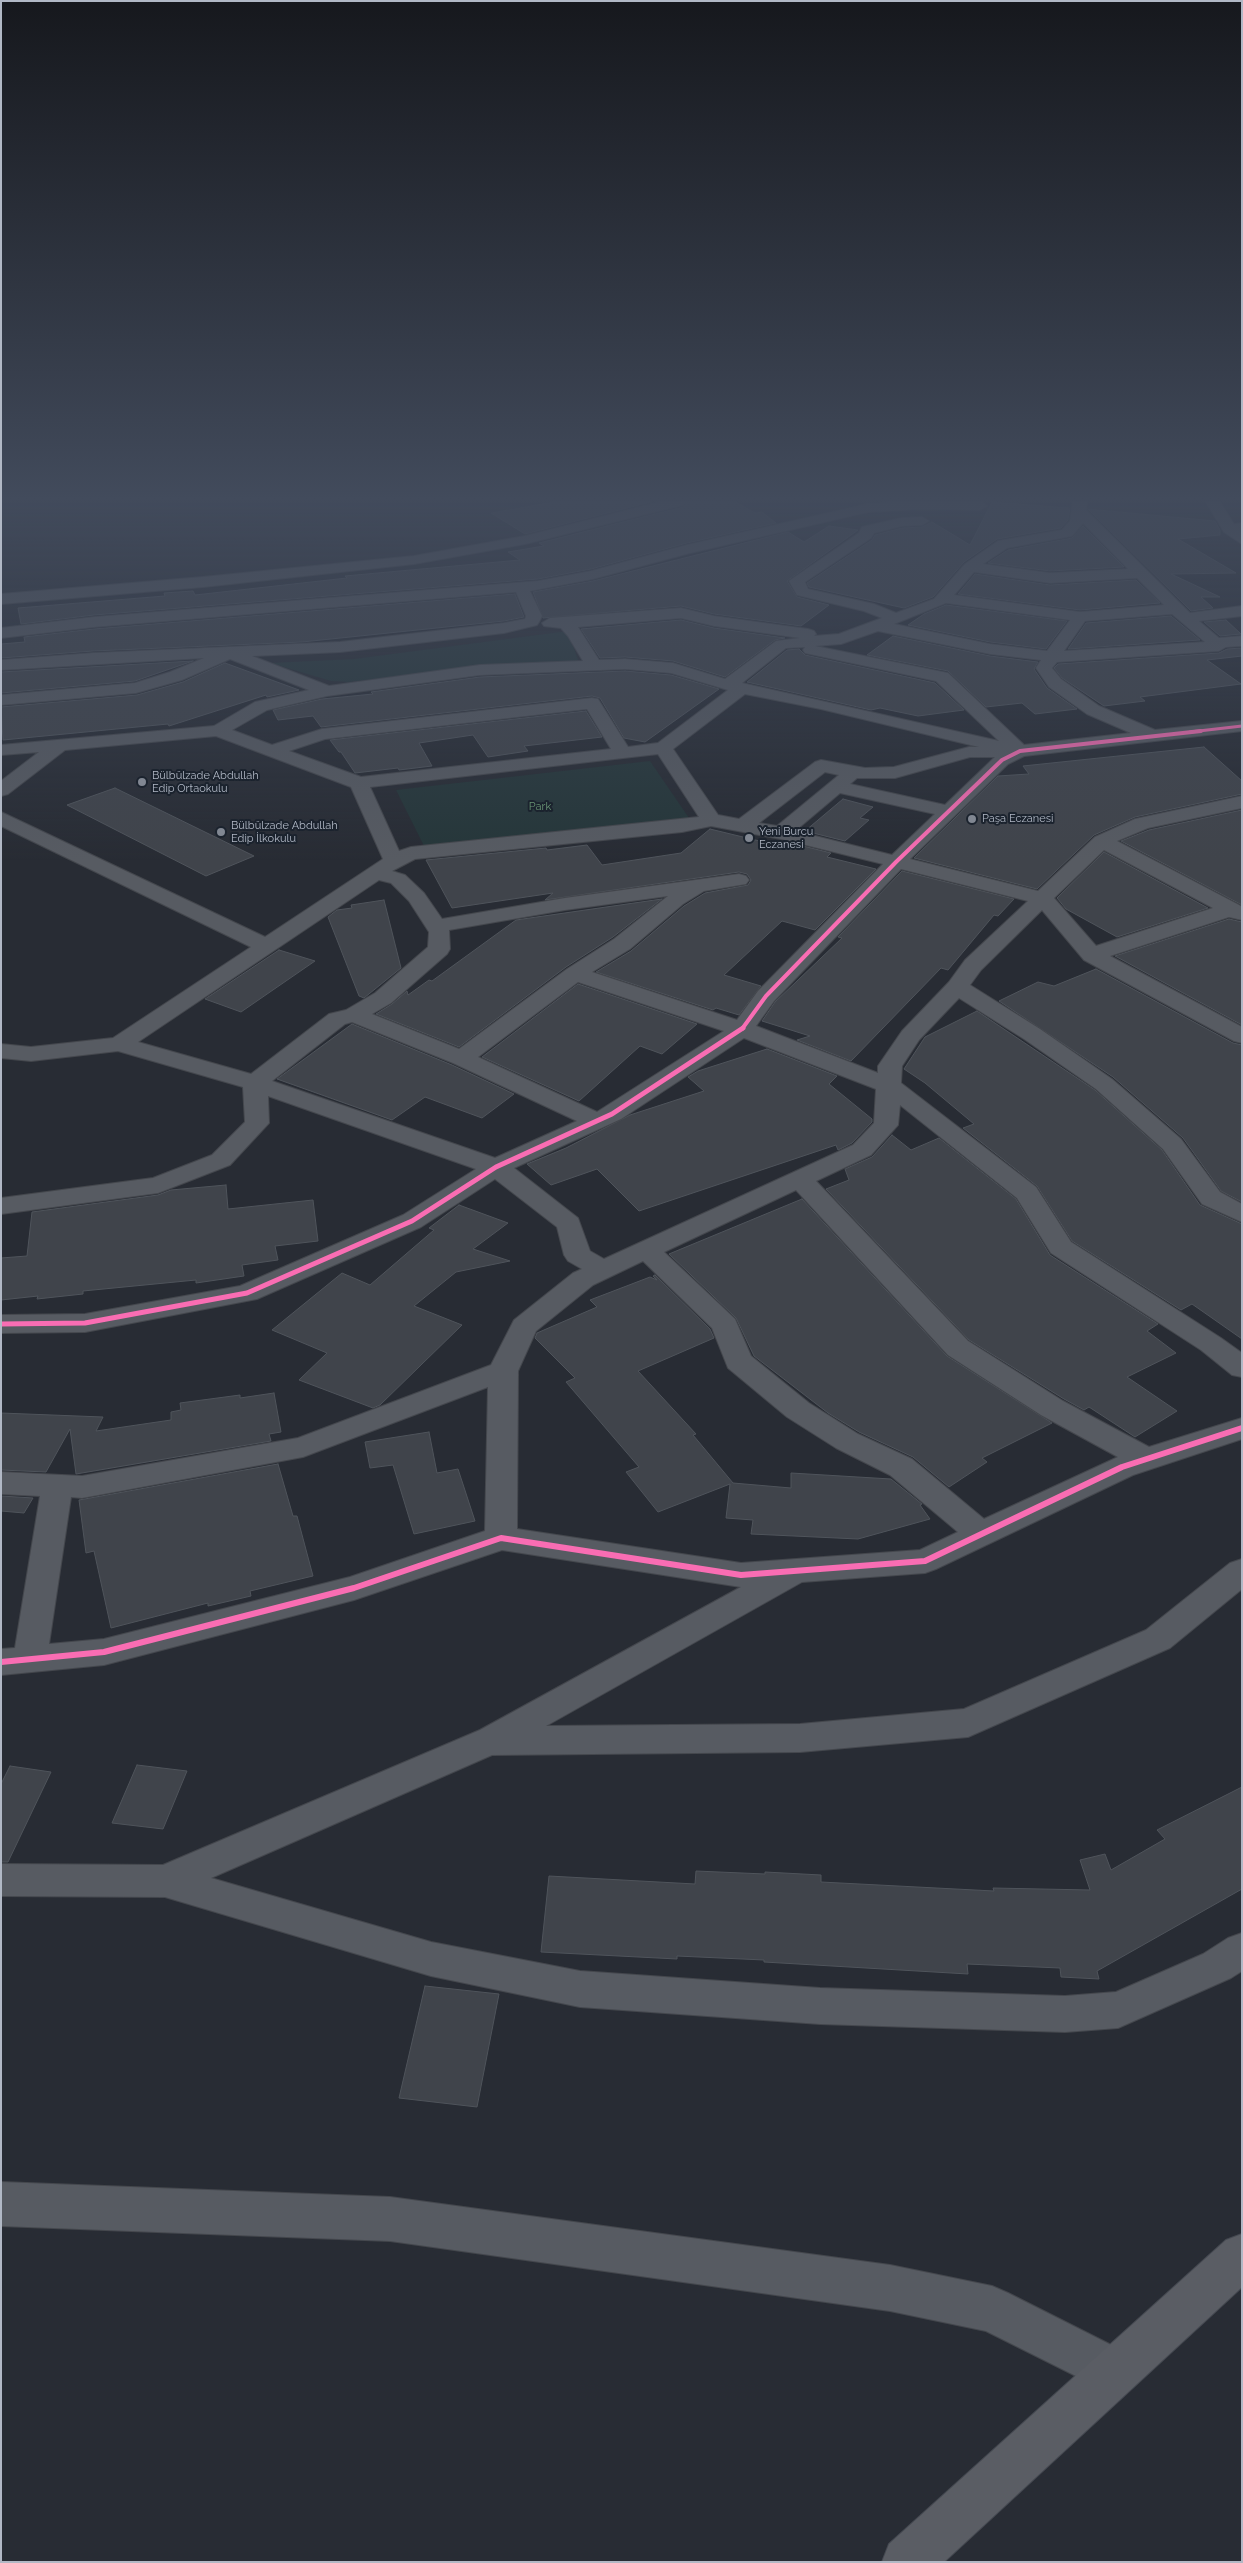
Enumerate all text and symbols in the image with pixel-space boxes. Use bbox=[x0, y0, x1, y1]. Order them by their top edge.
place label: Bülbülzade Abdullah Edip Ortaokulu bbox=[152, 769, 259, 795]
marker: Bülbülzade Abdullah Edip Ortaokulu bbox=[136, 776, 148, 788]
park label: Park bbox=[529, 800, 551, 814]
place label: Paşa Eczanesi bbox=[982, 812, 1053, 826]
marker: Paşa Eczanesi bbox=[966, 813, 978, 825]
place label: Bülbülzade Abdullah Edip İlkokulu bbox=[231, 819, 338, 845]
place label: Yeni Burcu Eczanesi bbox=[759, 825, 813, 851]
marker: Bülbülzade Abdullah Edip İlkokulu bbox=[215, 826, 227, 838]
marker: Yeni Burcu Eczanesi bbox=[743, 832, 755, 844]

